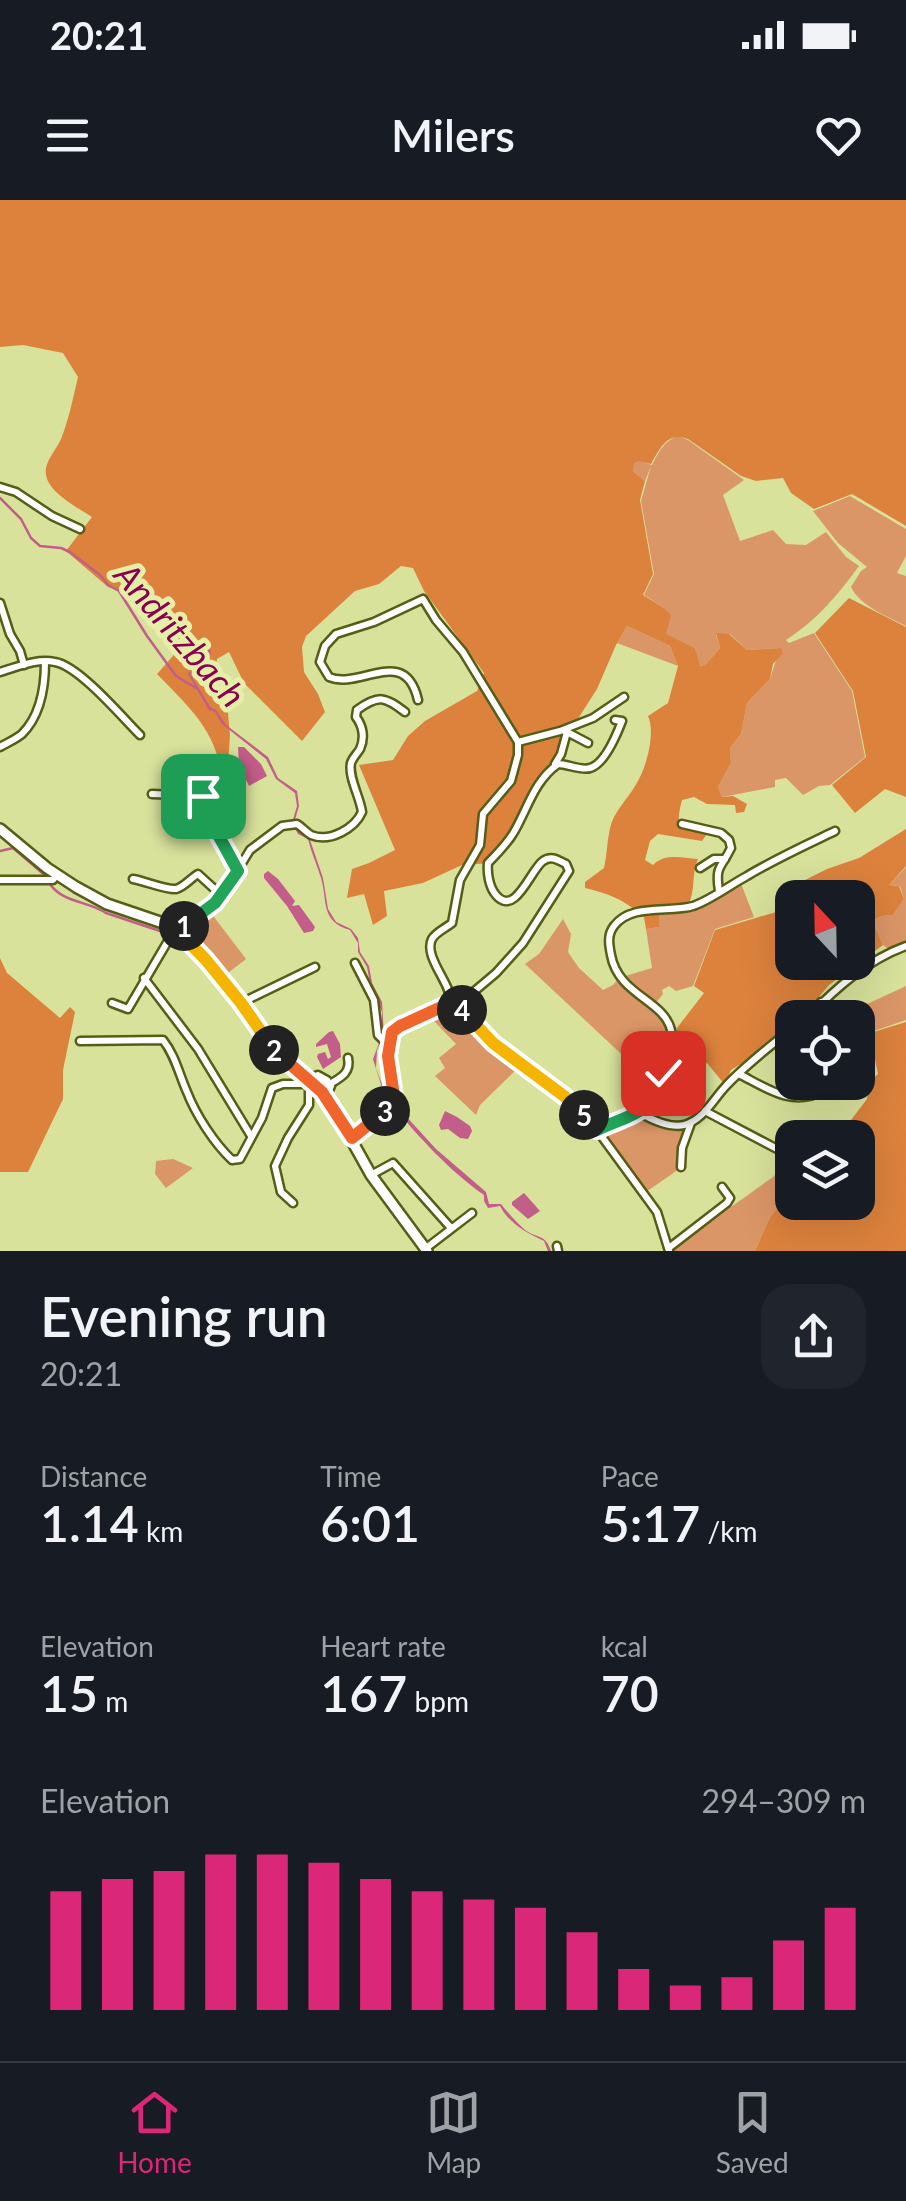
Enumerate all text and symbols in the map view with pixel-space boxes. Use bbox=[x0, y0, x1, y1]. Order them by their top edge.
text: 20:21 bbox=[50, 12, 148, 58]
icon: menu bbox=[40, 108, 95, 163]
text: Milers bbox=[391, 108, 515, 162]
icon: heart bbox=[811, 108, 866, 163]
water label: Andritzbach bbox=[106, 552, 255, 715]
pin bbox=[161, 754, 246, 839]
icon: arrive bbox=[176, 769, 231, 824]
north arrow bbox=[775, 880, 875, 980]
map controls bbox=[775, 880, 875, 1220]
pin: 1 bbox=[159, 901, 209, 951]
text: 1 bbox=[176, 909, 192, 943]
pin: 4 bbox=[437, 985, 487, 1035]
text: 4 bbox=[454, 993, 470, 1027]
button: locate bbox=[775, 1000, 875, 1100]
pin: 2 bbox=[249, 1025, 299, 1075]
pin bbox=[621, 1031, 706, 1116]
text: 2 bbox=[266, 1033, 282, 1067]
icon: check bbox=[636, 1046, 691, 1101]
pin: 3 bbox=[360, 1086, 410, 1136]
pin: 5 bbox=[559, 1090, 609, 1140]
text: 3 bbox=[377, 1094, 393, 1128]
text: 5 bbox=[576, 1098, 592, 1132]
button: layers bbox=[775, 1120, 875, 1220]
text: Evening run bbox=[40, 1283, 328, 1349]
button: share bbox=[761, 1284, 866, 1389]
text: 20:21 bbox=[40, 1354, 122, 1393]
text: Distance bbox=[40, 1459, 147, 1493]
text: Time bbox=[320, 1459, 381, 1493]
text: Pace bbox=[601, 1459, 659, 1493]
text: 1.14 bbox=[40, 1493, 139, 1553]
text: 6:01 bbox=[320, 1493, 420, 1553]
text: 5:17 bbox=[601, 1493, 700, 1553]
text: km bbox=[139, 1514, 183, 1548]
text: /km bbox=[700, 1514, 757, 1548]
text: Elevation bbox=[40, 1629, 154, 1663]
text: Heart rate bbox=[320, 1629, 446, 1663]
text: kcal bbox=[601, 1629, 648, 1663]
text: 15 bbox=[40, 1663, 98, 1723]
text: 167 bbox=[320, 1663, 407, 1723]
text: 70 bbox=[601, 1663, 659, 1723]
text: m bbox=[98, 1684, 128, 1718]
text: bpm bbox=[407, 1684, 469, 1718]
text: Elevation bbox=[40, 1781, 170, 1820]
text: 294–309 m bbox=[702, 1781, 866, 1820]
tab: Home bbox=[117, 2085, 192, 2179]
tab: Map bbox=[426, 2085, 481, 2179]
tab: Saved bbox=[716, 2085, 789, 2179]

